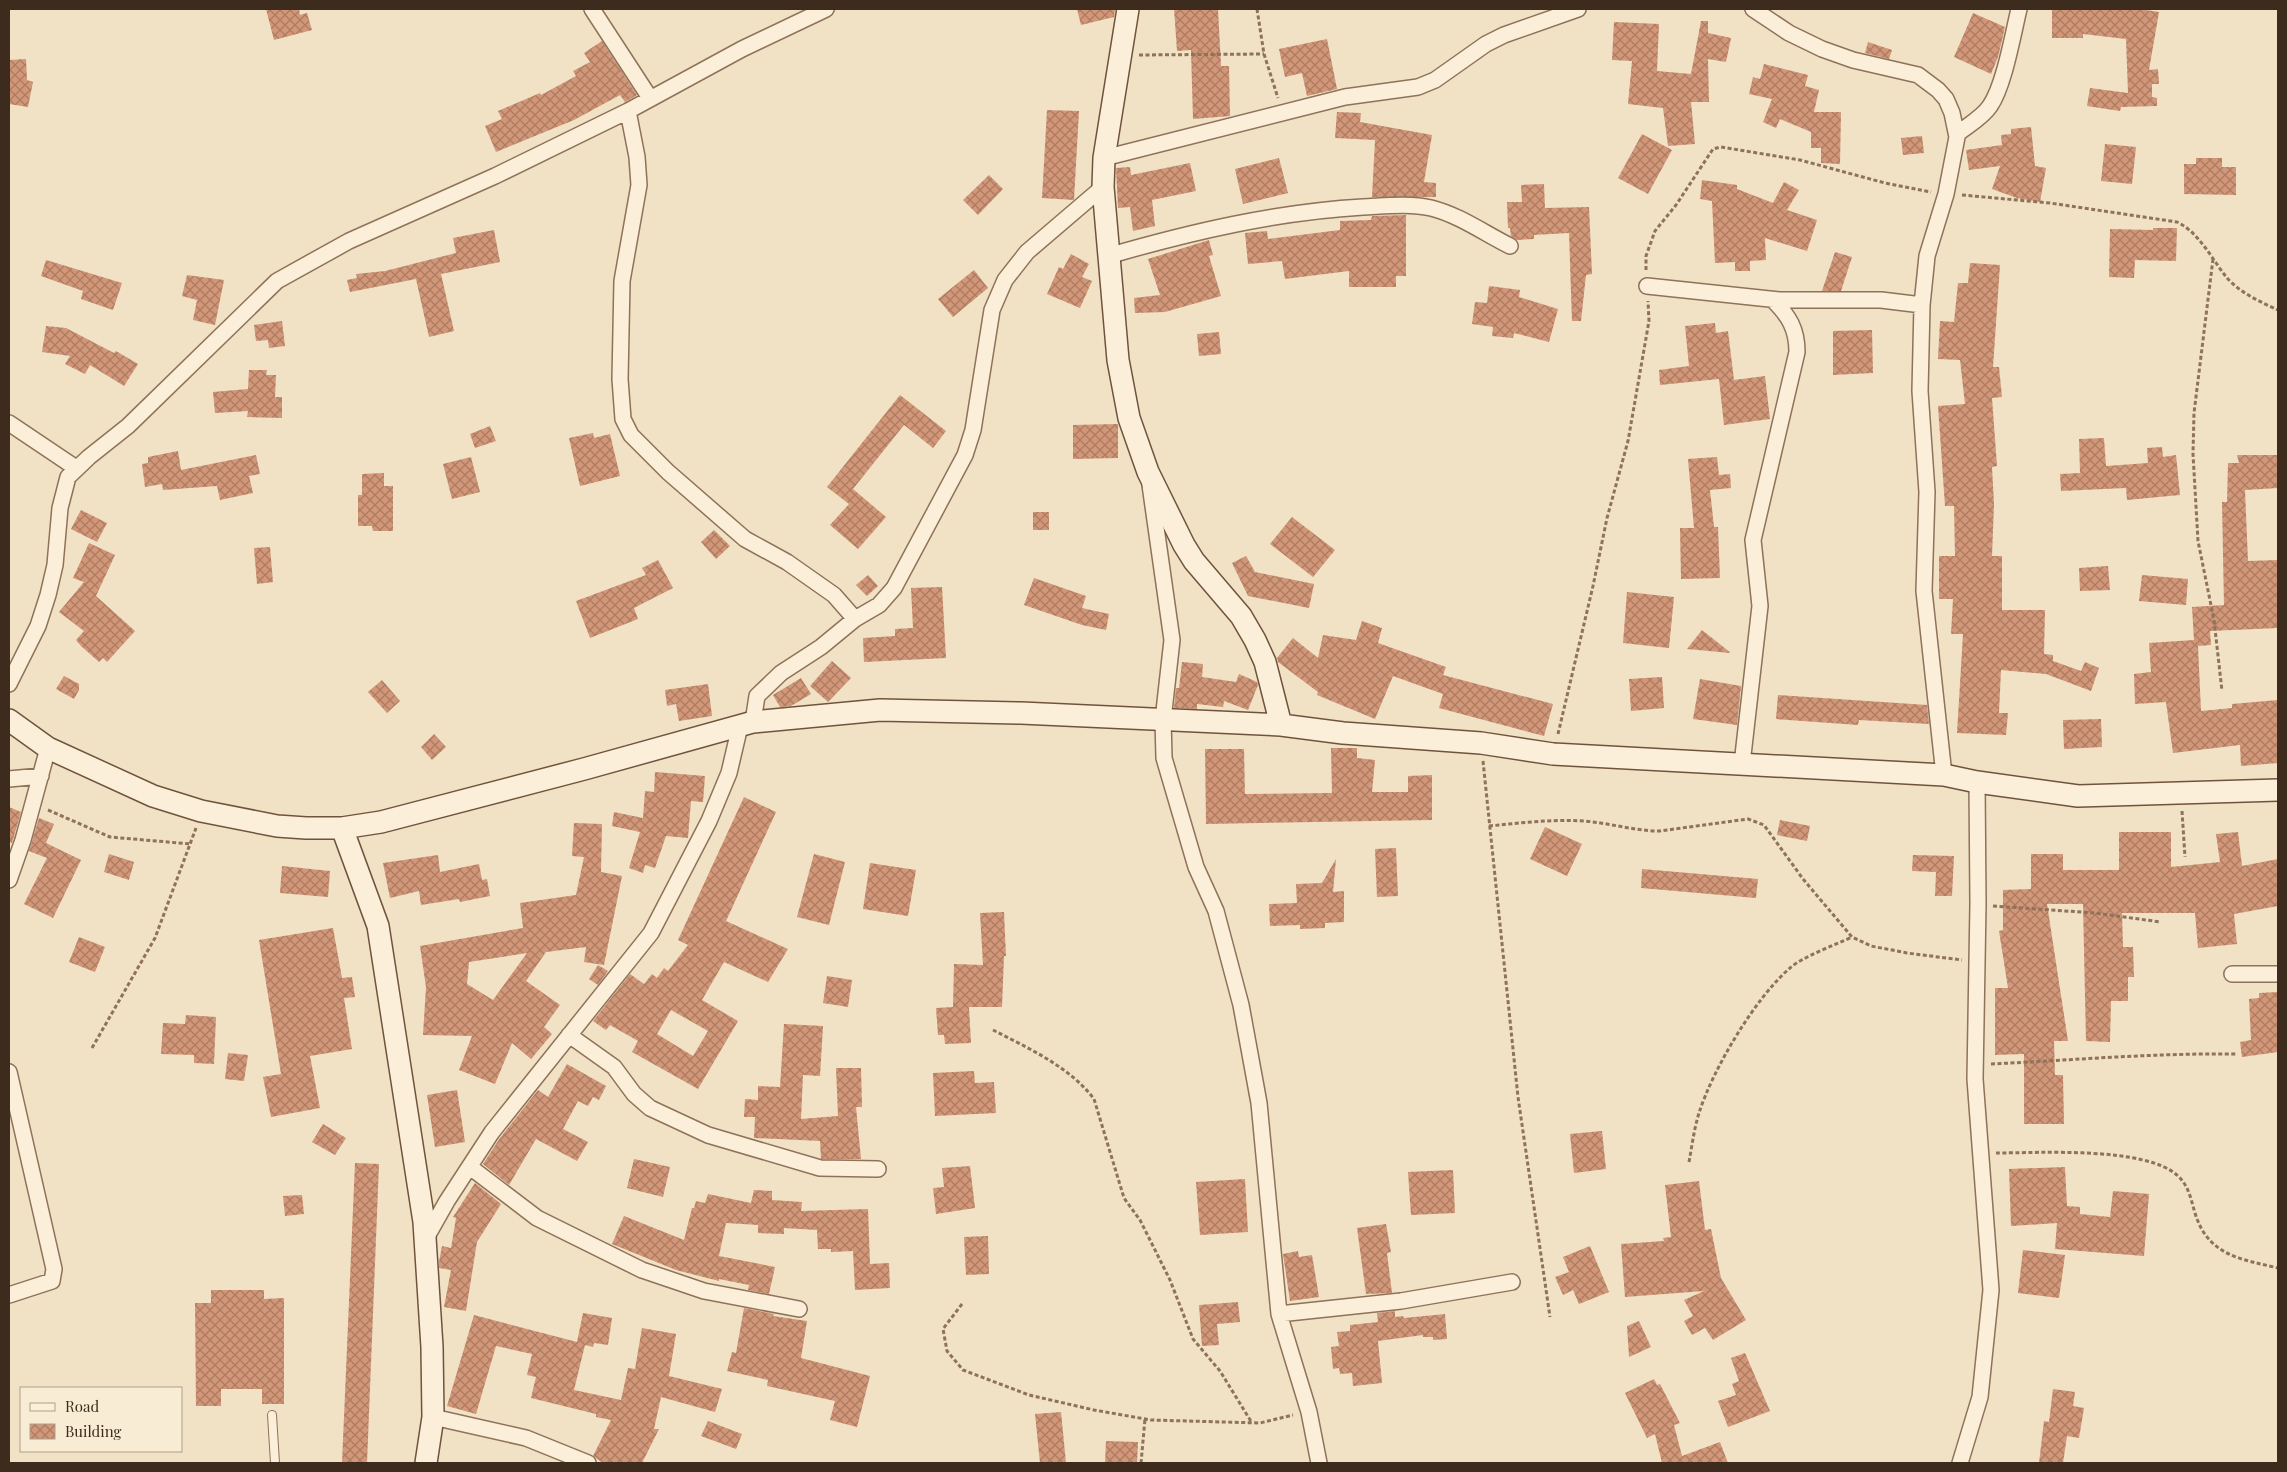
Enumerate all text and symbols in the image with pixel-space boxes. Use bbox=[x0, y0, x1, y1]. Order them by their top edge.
legend bbox=[20, 1387, 182, 1452]
text: Road bbox=[65, 1396, 99, 1416]
text: Building bbox=[65, 1421, 122, 1441]

